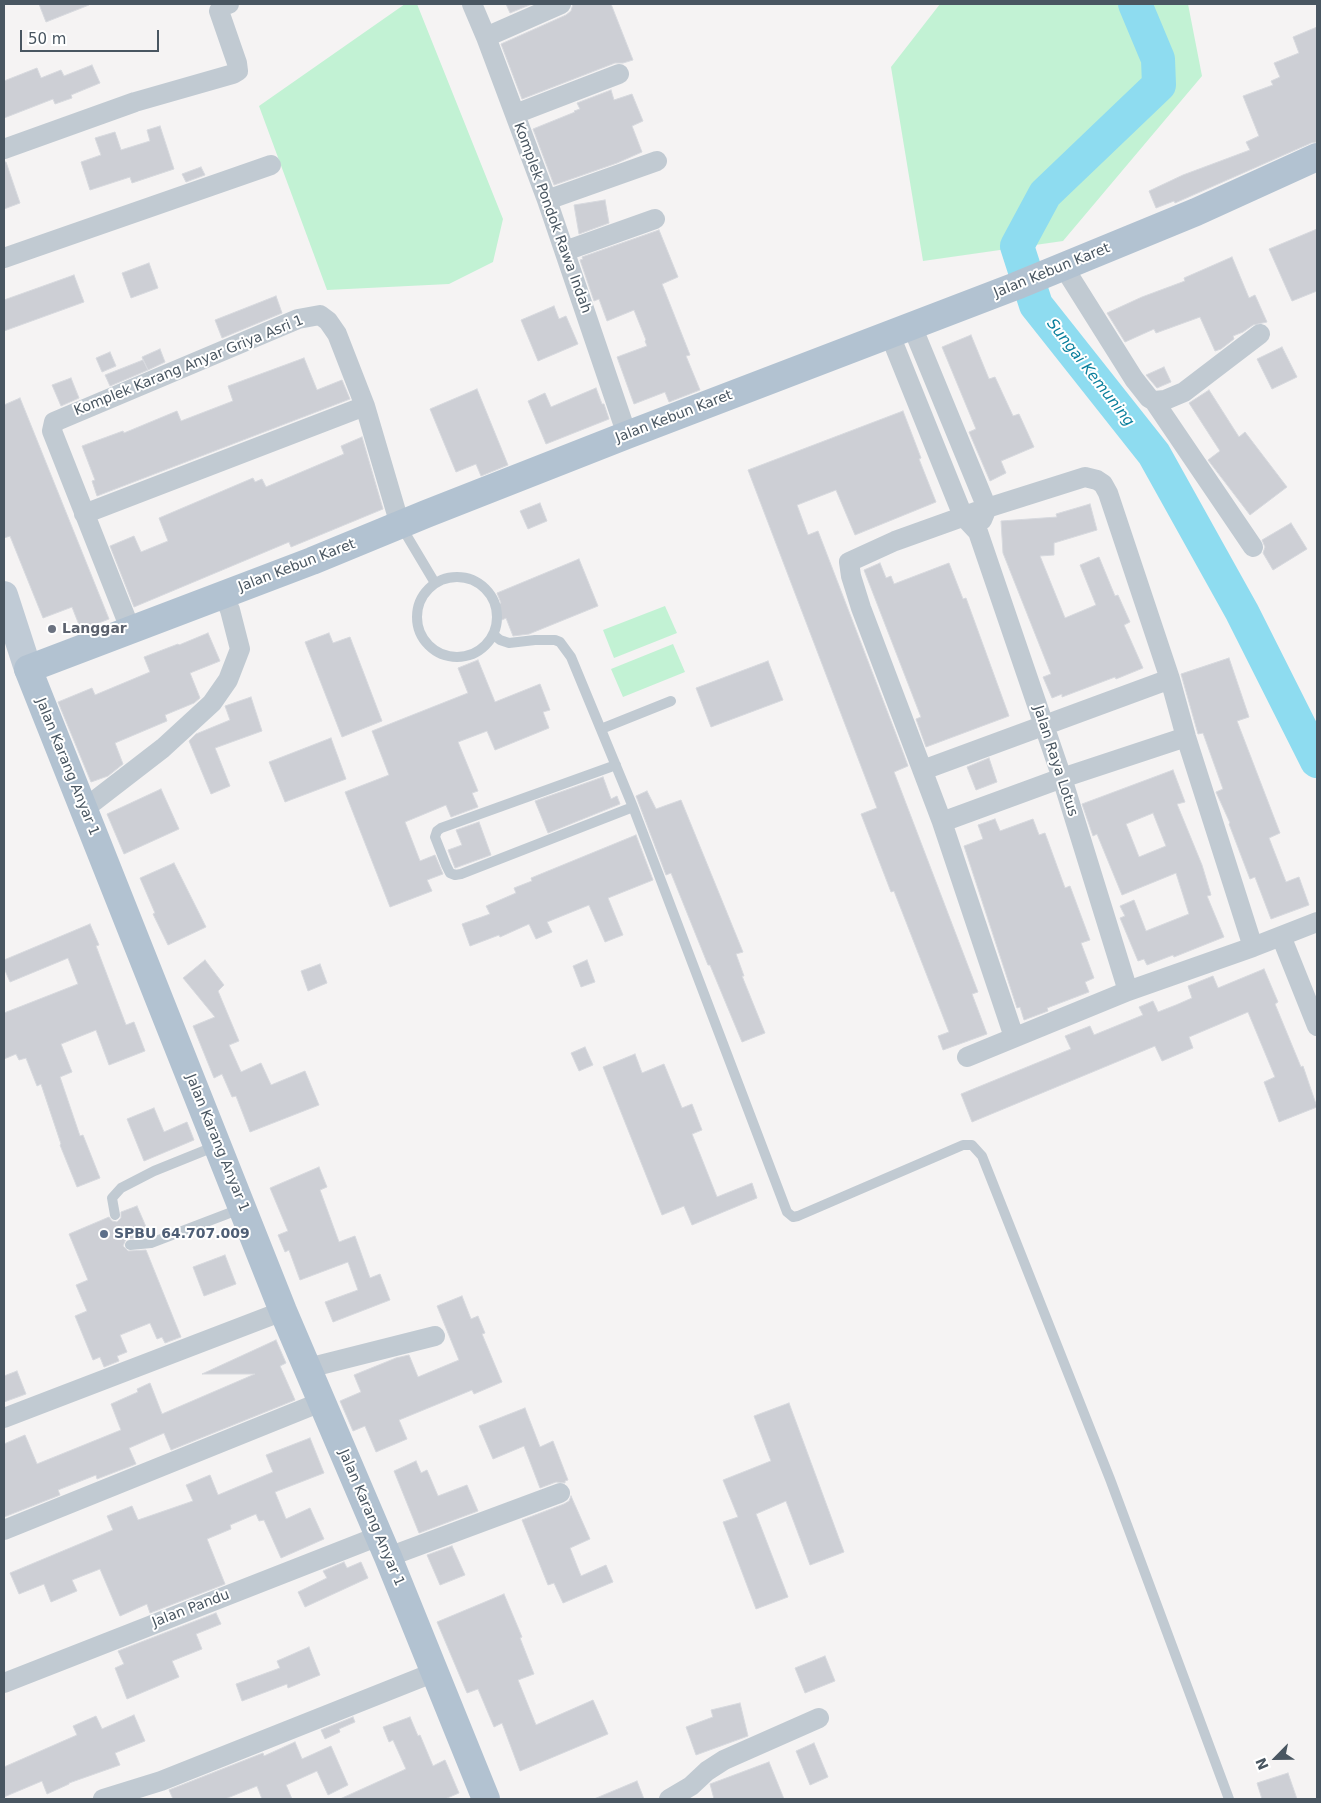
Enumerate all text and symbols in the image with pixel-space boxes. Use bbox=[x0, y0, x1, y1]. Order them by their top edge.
scale bar bbox=[22, 20, 161, 52]
text: 50 m bbox=[28, 30, 66, 48]
street label: Komplek Pondok Rawa Indah bbox=[510, 120, 594, 316]
street label: Jalan Kebun Karet bbox=[991, 240, 1113, 302]
street label: Komplek Karang Anyar Griya Asri 1 bbox=[72, 312, 306, 420]
water label: Sungai Kemuning bbox=[1042, 316, 1138, 430]
street label: Jalan Kebun Karet bbox=[613, 387, 735, 447]
street label: Jalan Kebun Karet bbox=[236, 536, 358, 596]
place label: Langgar bbox=[62, 621, 127, 637]
marker: Langgar bbox=[46, 623, 58, 635]
street label: Jalan Karang Anyar 1 bbox=[32, 696, 102, 838]
street label: Jalan Raya Lotus bbox=[1029, 703, 1081, 819]
street label: Jalan Karang Anyar 1 bbox=[182, 1072, 252, 1214]
place label: SPBU 64.707.009 bbox=[114, 1226, 250, 1242]
marker: SPBU 64.707.009 bbox=[98, 1228, 110, 1240]
street label: Jalan Karang Anyar 1 bbox=[335, 1447, 407, 1589]
street label: Jalan Pandu bbox=[150, 1587, 232, 1631]
north arrow bbox=[1251, 1733, 1301, 1783]
text: N bbox=[1253, 1755, 1272, 1772]

